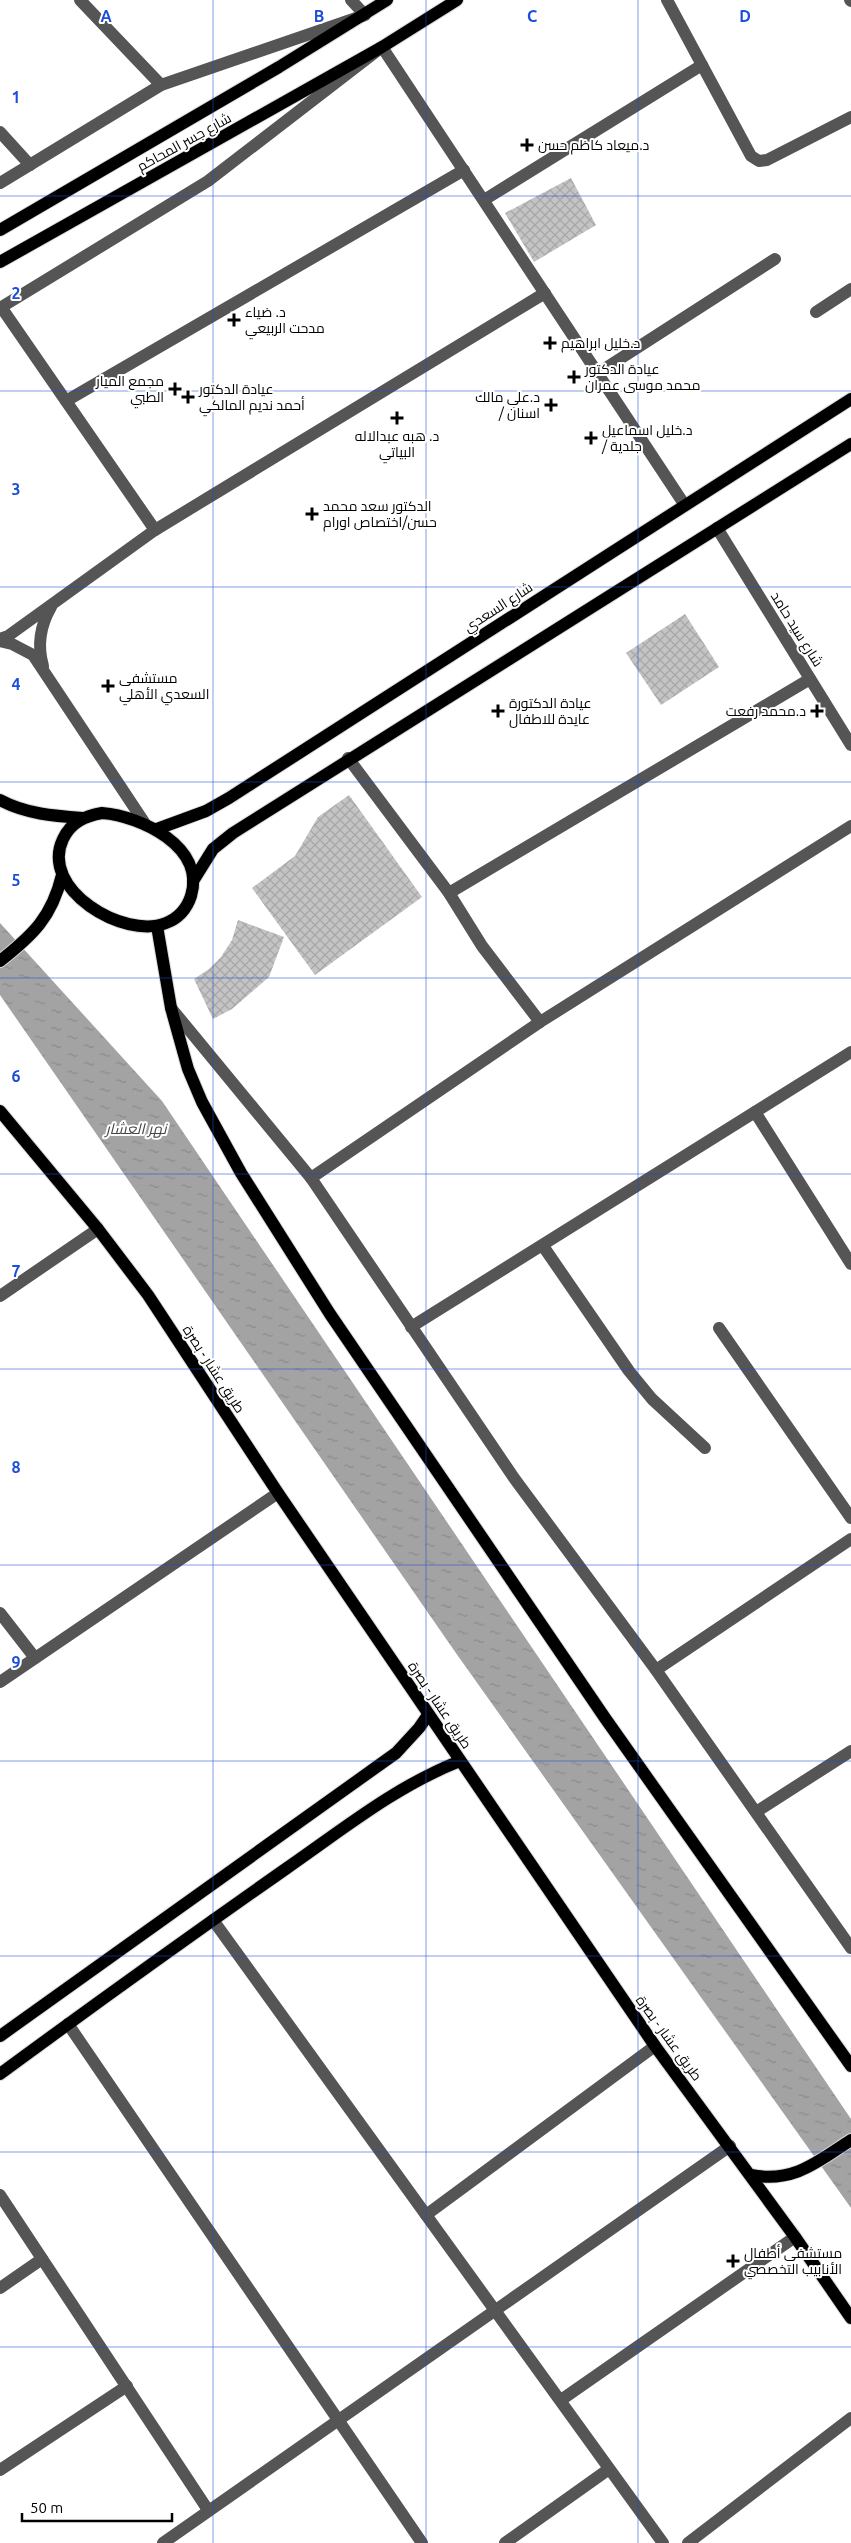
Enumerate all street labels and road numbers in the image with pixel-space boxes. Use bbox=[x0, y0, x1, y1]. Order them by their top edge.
street label: شارع جسر المحاكم bbox=[134, 110, 235, 176]
street label: شارع السعدي bbox=[461, 579, 538, 639]
street label: شارع سيد حامد bbox=[767, 589, 826, 670]
street label: طريق عشار - بصرة bbox=[179, 1322, 248, 1416]
street label: طريق عشار - بصرة bbox=[404, 1659, 475, 1752]
street label: طريق عشار - بصرة bbox=[632, 1992, 705, 2084]

